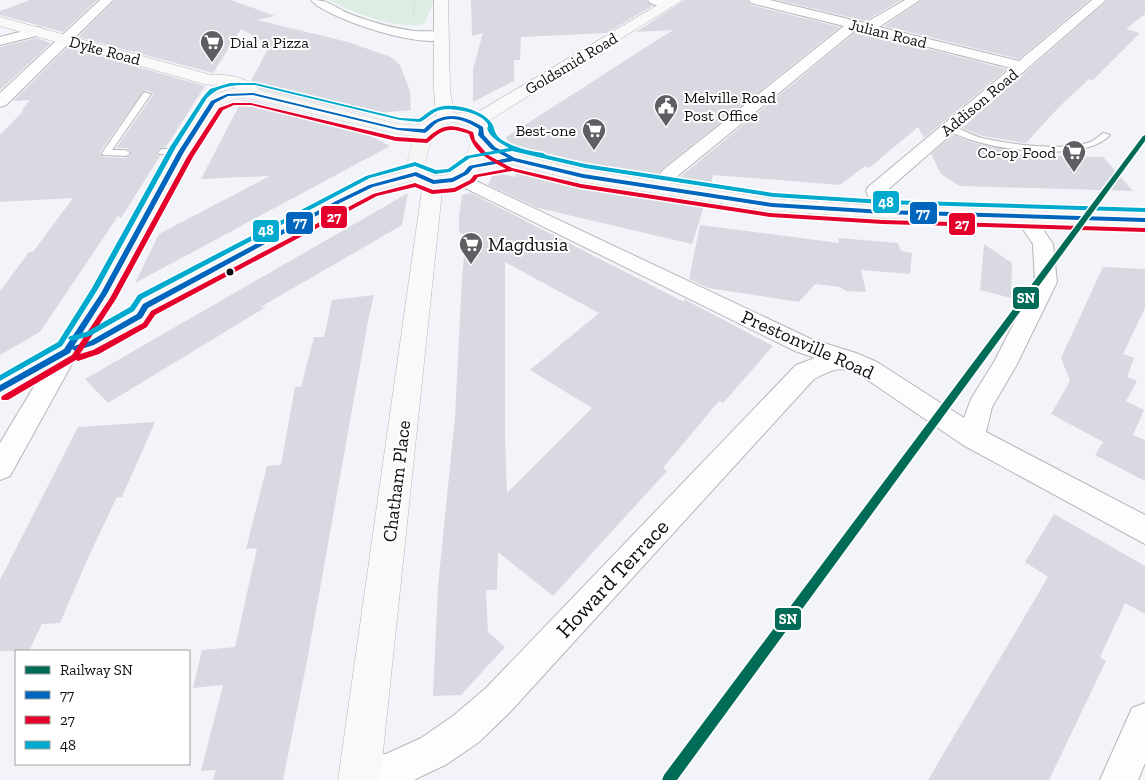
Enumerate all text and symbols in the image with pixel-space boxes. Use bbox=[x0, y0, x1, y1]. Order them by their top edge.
street label: Julian Road bbox=[847, 15, 929, 52]
street label: Goldsmid Road bbox=[522, 28, 621, 98]
supermarket icon: Dial a Pizza bbox=[199, 29, 225, 63]
street label: Dyke Road bbox=[67, 32, 143, 69]
place label: Dial a Pizza bbox=[230, 33, 309, 52]
street label: Addison Road bbox=[937, 65, 1022, 140]
place label: Melville Road Post Office bbox=[684, 88, 776, 125]
public building icon: Melville Road Post Office bbox=[653, 93, 679, 127]
supermarket icon: Best-one bbox=[581, 117, 607, 151]
place label: Best-one bbox=[515, 121, 576, 140]
supermarket icon: Co-op Food bbox=[1061, 139, 1087, 173]
place label: Co-op Food bbox=[977, 143, 1056, 162]
line badge: 48 bbox=[872, 190, 900, 214]
text: 48 bbox=[878, 194, 894, 211]
line badge: 77 bbox=[909, 201, 938, 225]
line badge: 27 bbox=[320, 205, 348, 229]
text: 77 bbox=[916, 205, 930, 222]
text: 27 bbox=[327, 209, 341, 226]
line badge: 77 bbox=[285, 211, 314, 235]
line badge: 27 bbox=[948, 212, 976, 236]
text: 77 bbox=[293, 214, 307, 231]
text: 27 bbox=[955, 216, 969, 233]
line badge: 48 bbox=[252, 219, 280, 243]
text: 48 bbox=[258, 222, 274, 239]
supermarket icon: Magdusia bbox=[458, 231, 484, 265]
place label: Magdusia bbox=[488, 233, 568, 256]
unlabelled marker bbox=[225, 267, 235, 277]
line badge: SN bbox=[1012, 286, 1040, 310]
text: SN bbox=[1017, 290, 1036, 307]
street label: Prestonville Road bbox=[738, 305, 878, 384]
street label: Chatham Place bbox=[378, 419, 415, 543]
street label: Howard Terrace bbox=[550, 513, 674, 643]
line badge: SN bbox=[774, 607, 802, 631]
text: SN bbox=[779, 611, 798, 628]
legend bbox=[15, 650, 190, 765]
text: Railway SN bbox=[60, 661, 133, 679]
text: 77 bbox=[60, 686, 74, 704]
text: 27 bbox=[60, 711, 75, 729]
text: 48 bbox=[60, 736, 76, 754]

